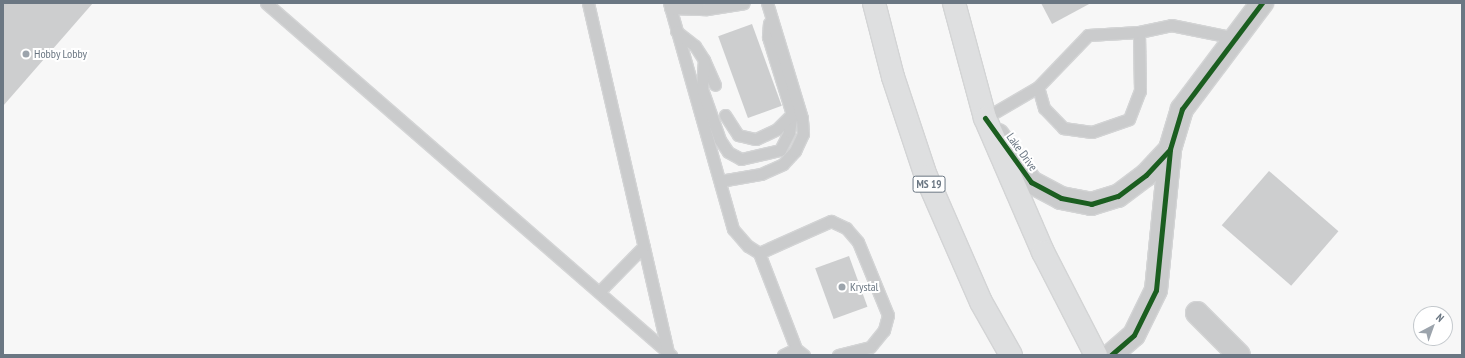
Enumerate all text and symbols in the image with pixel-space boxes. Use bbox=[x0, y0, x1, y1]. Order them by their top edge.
place label: Hobby Lobby bbox=[34, 47, 87, 61]
marker: Hobby Lobby bbox=[21, 49, 31, 59]
street label: Lake Drive bbox=[1003, 130, 1041, 174]
road number: MS 19 bbox=[912, 175, 946, 193]
place label: Krystal bbox=[850, 280, 878, 294]
marker: Krystal bbox=[837, 282, 847, 292]
north arrow bbox=[1413, 306, 1453, 346]
text: N bbox=[1433, 310, 1447, 325]

